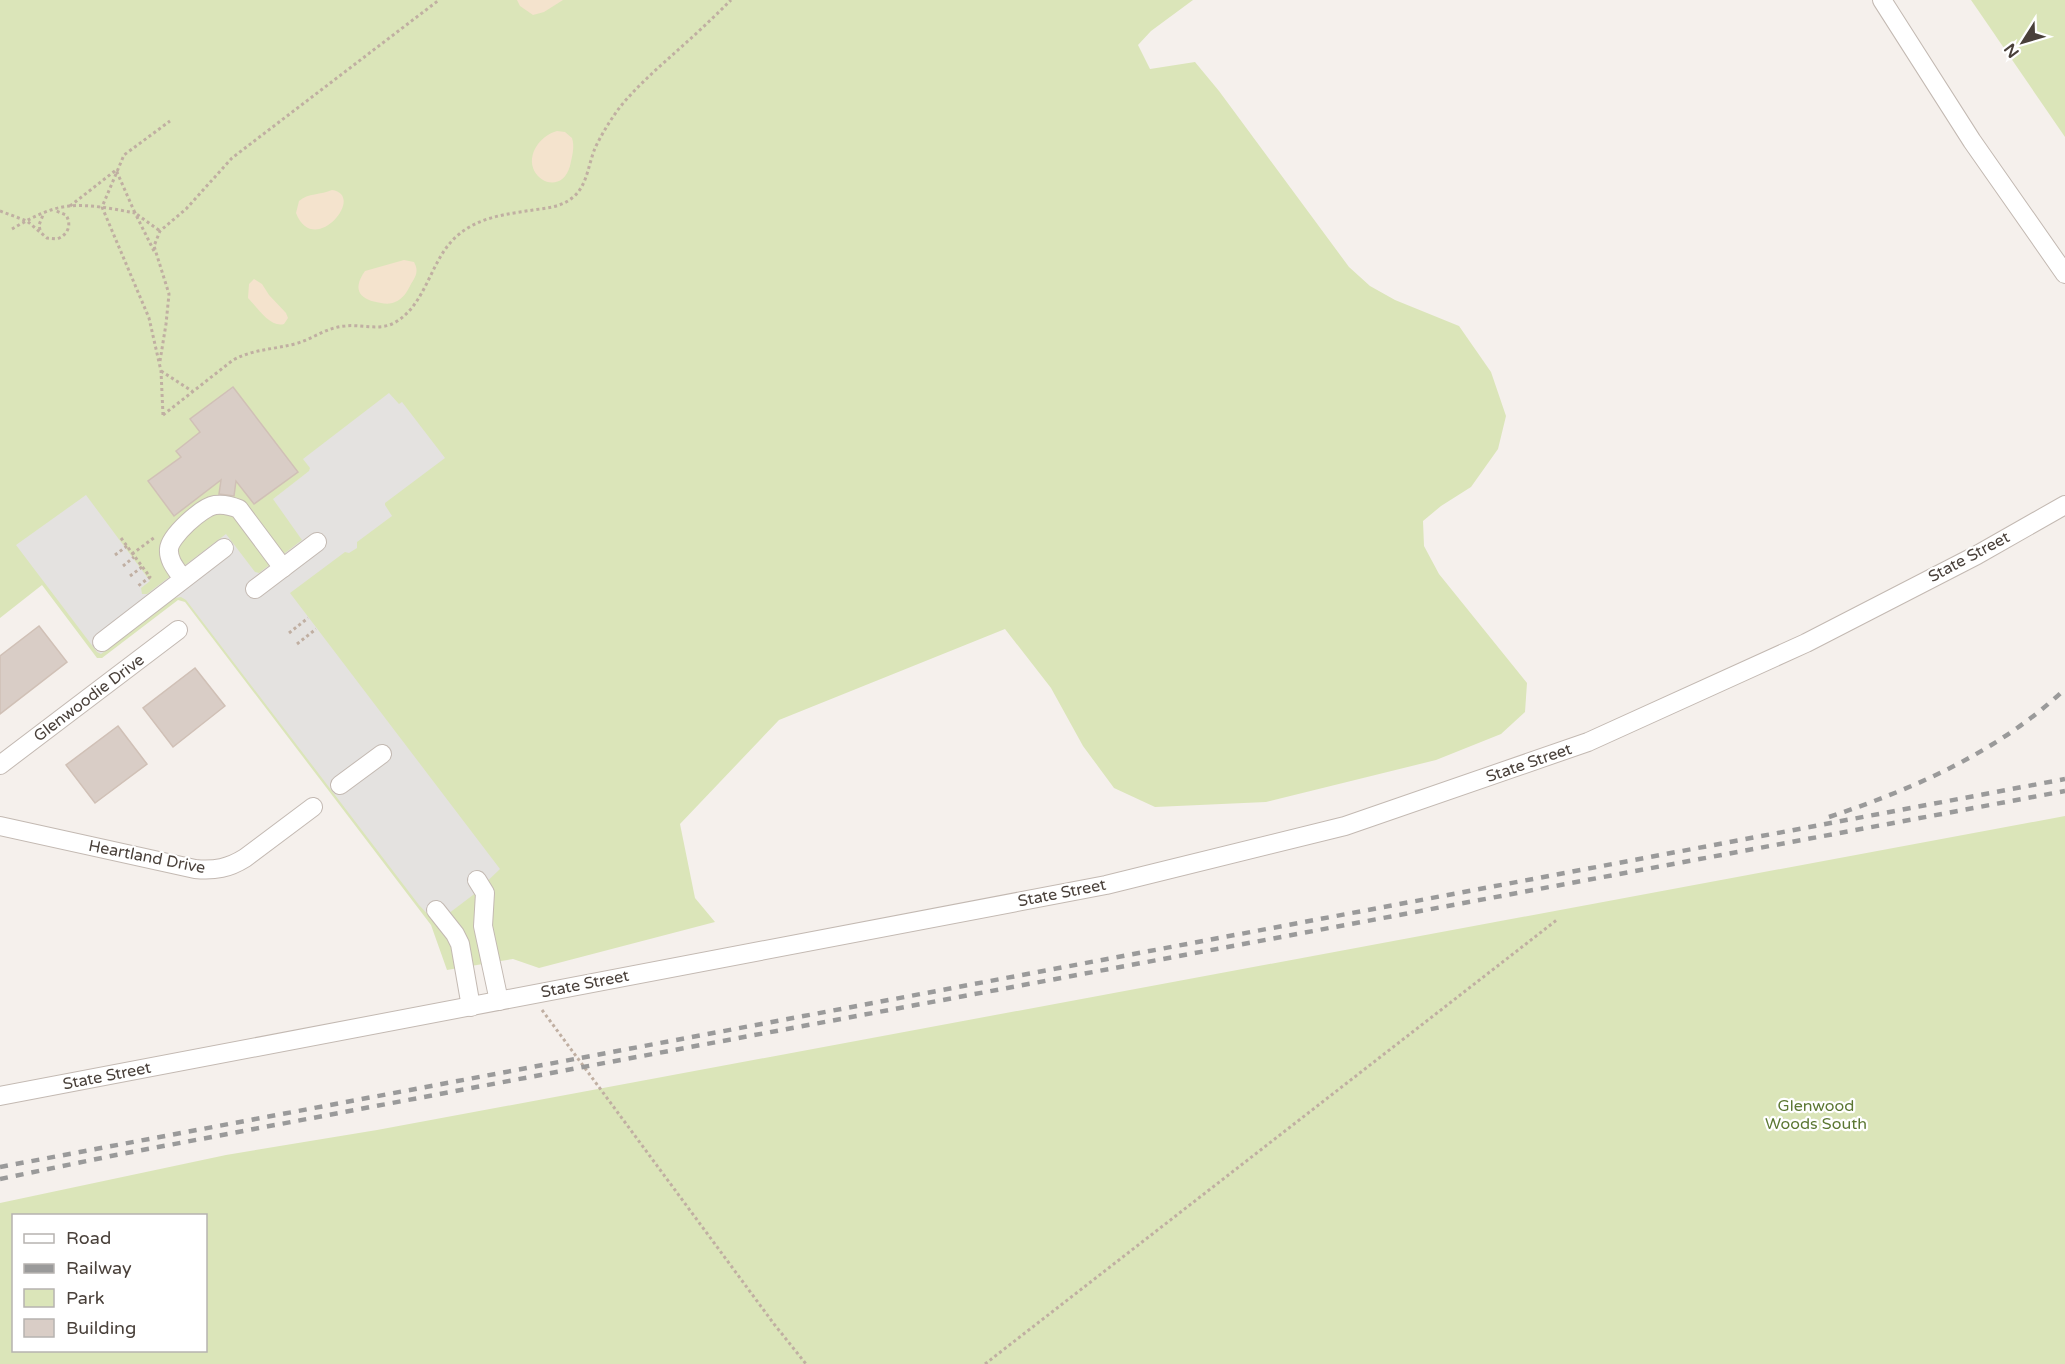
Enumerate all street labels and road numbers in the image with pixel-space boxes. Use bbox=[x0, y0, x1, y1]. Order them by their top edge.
street label: State Street bbox=[1925, 527, 2013, 587]
street label: Glenwoodie Drive bbox=[30, 650, 148, 746]
street label: State Street bbox=[1483, 739, 1575, 787]
street label: Heartland Drive bbox=[87, 836, 207, 878]
street label: State Street bbox=[1016, 875, 1108, 911]
street label: State Street bbox=[539, 966, 631, 1002]
street label: State Street bbox=[61, 1058, 153, 1094]

